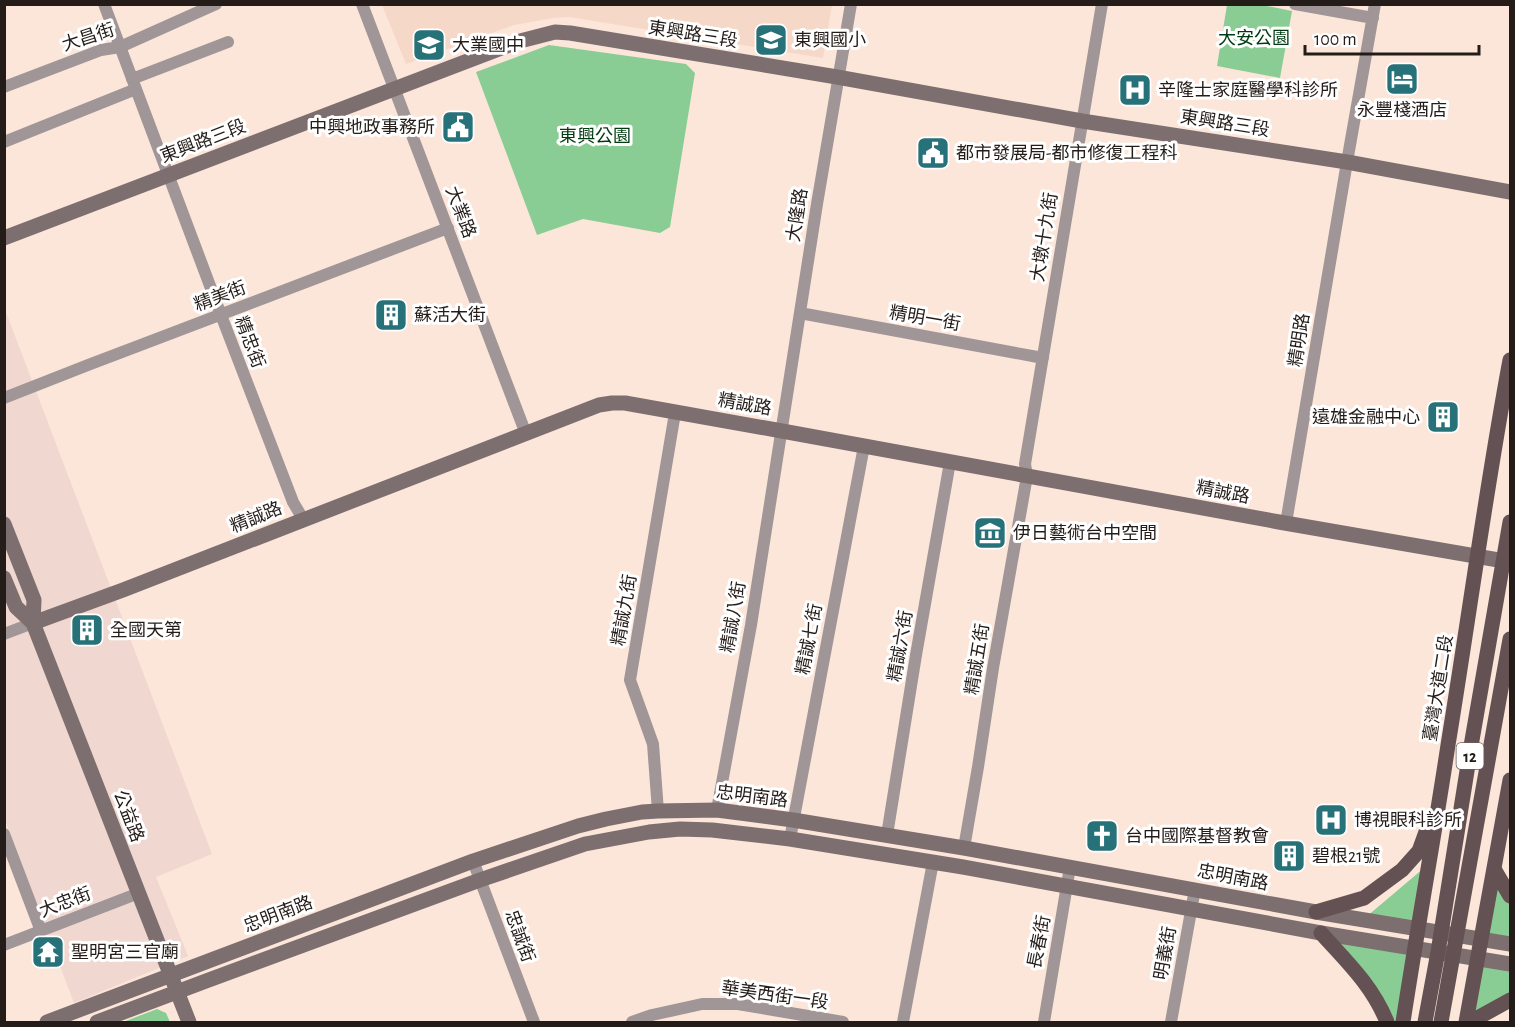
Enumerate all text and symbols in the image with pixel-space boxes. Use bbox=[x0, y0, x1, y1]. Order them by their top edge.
street label: 東興路三段 bbox=[647, 17, 739, 51]
scale bar bbox=[1305, 18, 1479, 56]
street label: 大昌街 bbox=[59, 19, 117, 55]
school or university icon: 東興國小 bbox=[753, 22, 789, 58]
school or university icon: 大業國中 bbox=[411, 27, 447, 63]
park label: 大安公園 bbox=[1218, 28, 1290, 48]
place label: 東興國小 bbox=[794, 30, 866, 50]
text: 100 m bbox=[1314, 31, 1357, 49]
place label: 大業國中 bbox=[452, 35, 524, 55]
hotel icon: 永豐棧酒店 bbox=[1384, 61, 1420, 97]
hospital icon: 辛隆士家庭醫學科診所 bbox=[1117, 72, 1153, 108]
place label: 辛隆士家庭醫學科診所 bbox=[1158, 80, 1338, 100]
place label: 永豐棧酒店 bbox=[1357, 100, 1447, 120]
street label: 東興路三段 bbox=[1179, 106, 1271, 140]
public building icon: 中興地政事務所 bbox=[440, 109, 476, 145]
street label: 東興路三段 bbox=[157, 116, 249, 166]
place label: 中興地政事務所 bbox=[309, 117, 435, 137]
park label: 東興公園 bbox=[559, 126, 631, 146]
public building icon: 都市發展局-都市修復工程科 bbox=[915, 135, 951, 171]
place label: 都市發展局-都市修復工程科 bbox=[956, 143, 1178, 163]
street label: 大業路 bbox=[442, 183, 480, 241]
street label: 大隆路 bbox=[783, 187, 811, 243]
street label: 大墩十九街 bbox=[1027, 191, 1061, 283]
street label: 精美街 bbox=[191, 277, 249, 315]
building icon: 蘇活大街 bbox=[373, 297, 409, 333]
street label: 精明一街 bbox=[888, 302, 962, 334]
place label: 蘇活大街 bbox=[414, 305, 486, 325]
street label: 精明路 bbox=[1285, 312, 1313, 368]
street label: 精忠街 bbox=[231, 313, 269, 371]
street label: 精誠路 bbox=[717, 389, 773, 419]
building icon: 遠雄金融中心 bbox=[1425, 399, 1461, 435]
place label: 遠雄金融中心 bbox=[1312, 407, 1420, 427]
street label: 精誠路 bbox=[1195, 477, 1251, 507]
street label: 精誠路 bbox=[227, 498, 285, 536]
museum icon: 伊日藝術台中空間 bbox=[972, 515, 1008, 551]
place label: 伊日藝術台中空間 bbox=[1013, 523, 1157, 543]
street label: 精誠九街 bbox=[608, 573, 640, 647]
street label: 精誠八街 bbox=[717, 580, 749, 654]
street label: 精誠七街 bbox=[792, 602, 826, 676]
street label: 精誠六街 bbox=[884, 609, 916, 683]
building icon: 全國天第 bbox=[69, 612, 105, 648]
place label: 全國天第 bbox=[110, 620, 182, 640]
street label: 精誠五街 bbox=[961, 622, 993, 696]
street label: 臺灣大道二段 bbox=[1420, 633, 1456, 743]
road number: 12 bbox=[1456, 743, 1484, 769]
street label: 忠明南路 bbox=[715, 782, 789, 810]
street label: 公益路 bbox=[110, 787, 148, 845]
hospital icon: 博視眼科診所 bbox=[1313, 802, 1349, 838]
place label: 博視眼科診所 bbox=[1354, 810, 1462, 830]
church icon: 台中國際基督教會 bbox=[1084, 818, 1120, 854]
place label: 台中國際基督教會 bbox=[1125, 826, 1269, 846]
building icon: 碧根21號 bbox=[1271, 838, 1307, 874]
place label: 碧根21號 bbox=[1312, 846, 1380, 866]
street label: 忠明南路 bbox=[1196, 860, 1270, 894]
street label: 大忠街 bbox=[36, 883, 94, 921]
street label: 忠明南路 bbox=[241, 892, 315, 936]
street label: 忠誠街 bbox=[501, 907, 539, 965]
street label: 長春街 bbox=[1024, 914, 1054, 970]
street label: 明義街 bbox=[1150, 925, 1180, 981]
temple icon: 聖明宮三官廟 bbox=[30, 934, 66, 970]
place label: 聖明宮三官廟 bbox=[71, 942, 179, 962]
street label: 華美西街一段 bbox=[720, 978, 830, 1012]

